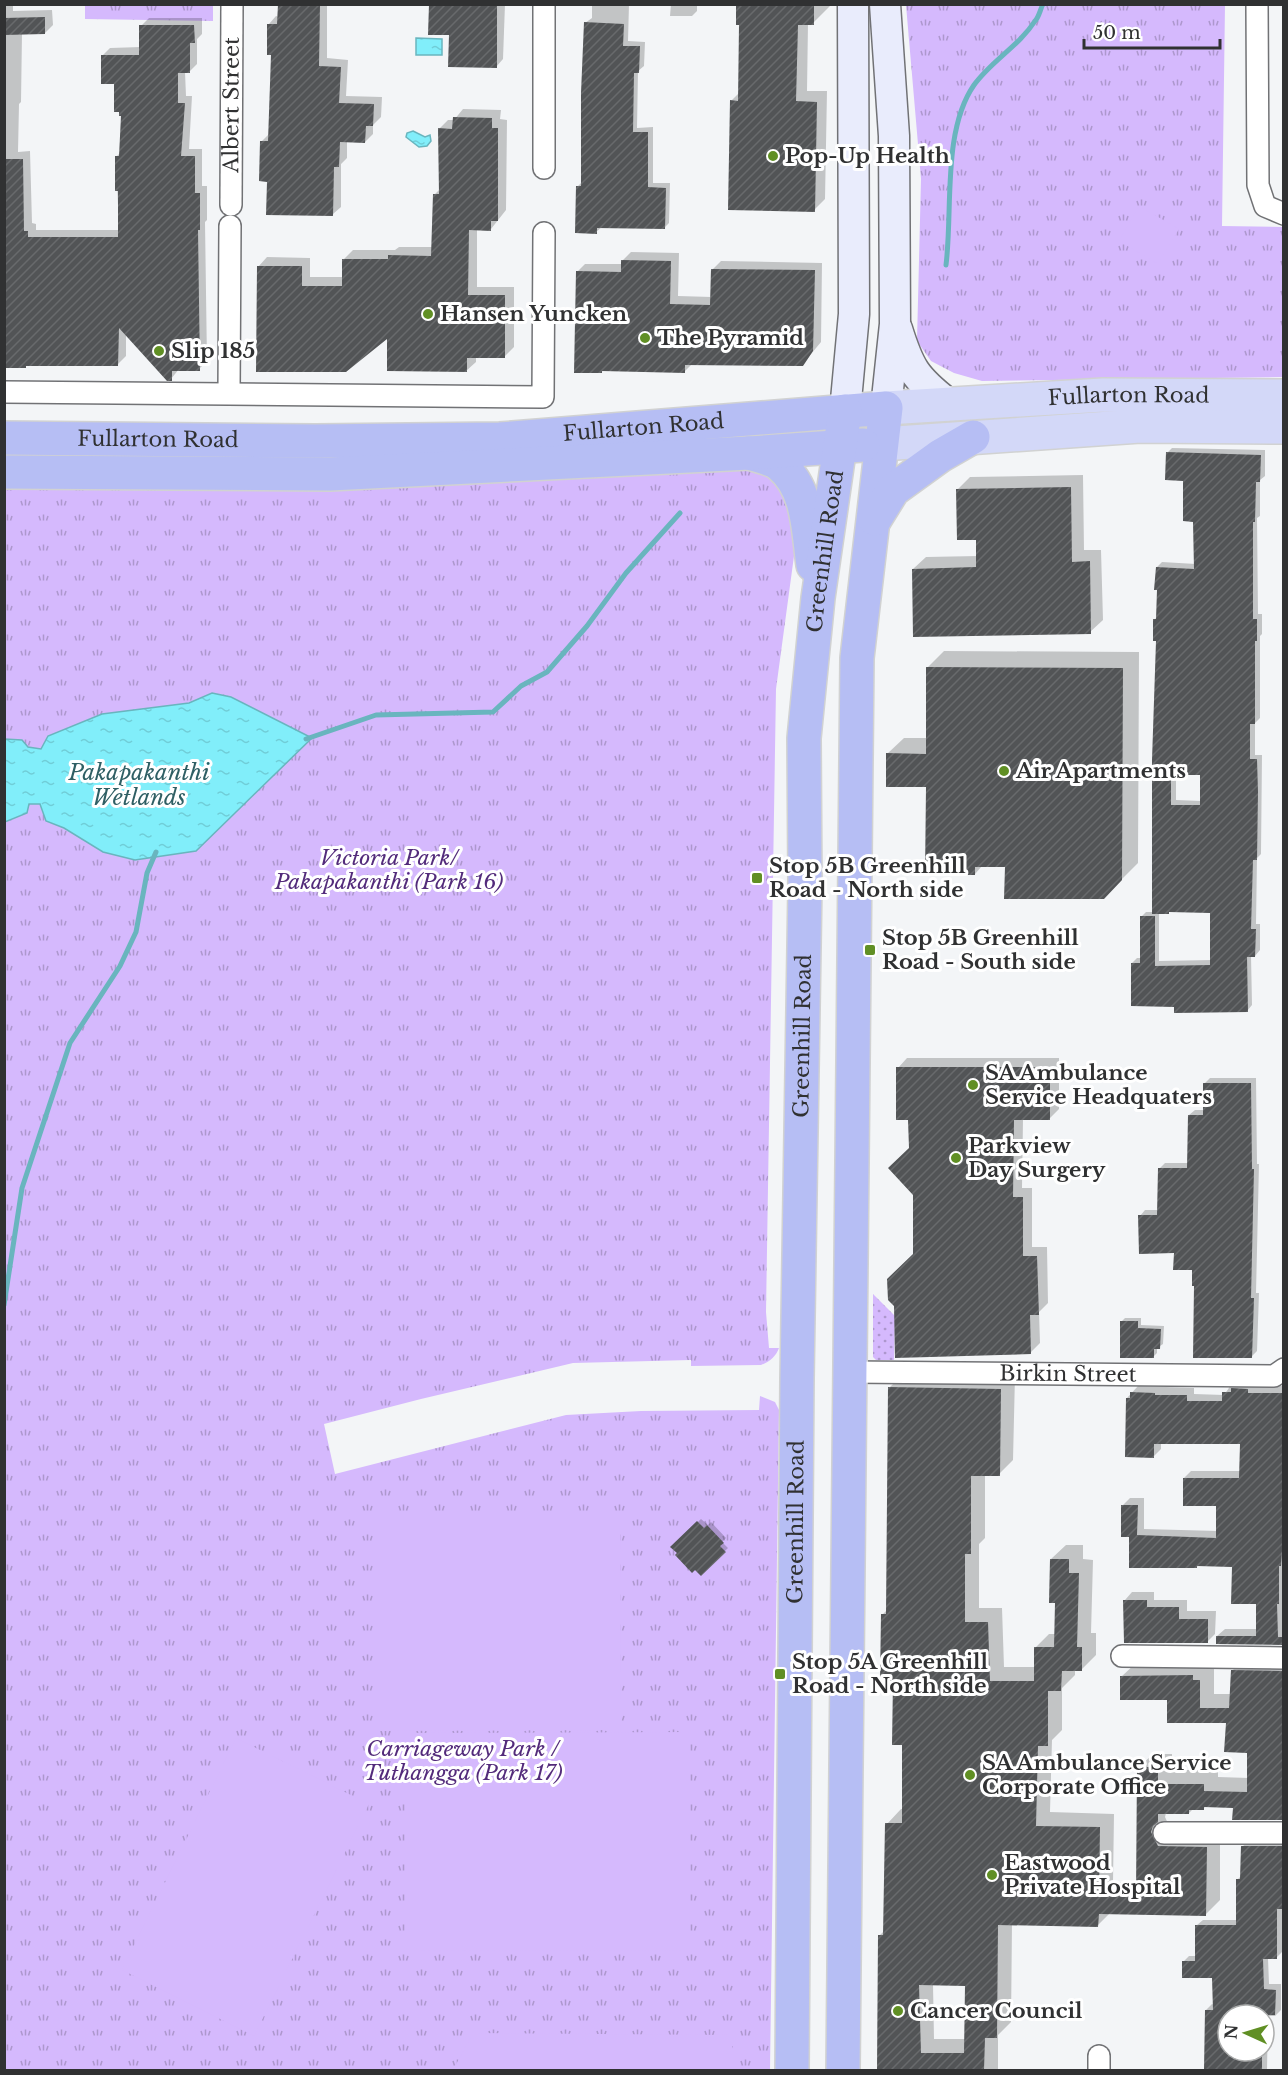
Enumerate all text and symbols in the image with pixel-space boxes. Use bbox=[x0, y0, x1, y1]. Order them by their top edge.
scale bar bbox=[1084, 12, 1220, 50]
text: 50 m bbox=[1093, 22, 1141, 44]
street label: Albert Street bbox=[218, 37, 245, 174]
place label: Pop-Up Health bbox=[785, 143, 950, 169]
marker: Pop-Up Health bbox=[766, 149, 780, 163]
place label: Hansen Yuncken bbox=[440, 301, 627, 327]
marker: Hansen Yuncken bbox=[421, 307, 435, 321]
place label: The Pyramid bbox=[657, 325, 804, 351]
marker: The Pyramid bbox=[638, 331, 652, 345]
place label: Slip 185 bbox=[171, 338, 255, 364]
marker: Slip 185 bbox=[152, 344, 166, 358]
street label: Fullarton Road bbox=[1047, 382, 1209, 411]
street label: Fullarton Road bbox=[562, 408, 725, 447]
street label: Fullarton Road bbox=[77, 426, 239, 453]
street label: Greenhill Road bbox=[802, 468, 849, 634]
place label: Air Apartments bbox=[1015, 758, 1186, 784]
water label: Pakapakanthi Wetlands bbox=[67, 759, 210, 811]
marker: Air Apartments bbox=[997, 764, 1011, 778]
park label: Victoria Park/ Pakapakanthi (Park 16) bbox=[274, 845, 503, 895]
place label: Stop 5B Greenhill Road - North side bbox=[769, 853, 966, 903]
marker: Stop 5B Greenhill Road - North side bbox=[750, 871, 764, 885]
place label: Stop 5B Greenhill Road - South side bbox=[882, 925, 1079, 975]
marker: Stop 5B Greenhill Road - South side bbox=[863, 943, 877, 957]
street label: Greenhill Road bbox=[788, 954, 817, 1118]
place label: SA Ambulance Service Headquaters bbox=[985, 1060, 1212, 1110]
marker: SA Ambulance Service Headquaters bbox=[966, 1078, 980, 1092]
place label: Parkview Day Surgery bbox=[968, 1133, 1106, 1183]
marker: Parkview Day Surgery bbox=[949, 1151, 963, 1165]
street label: Birkin Street bbox=[999, 1360, 1137, 1388]
street label: Greenhill Road bbox=[782, 1440, 810, 1604]
place label: Stop 5A Greenhill Road - North side bbox=[792, 1649, 988, 1699]
marker: Stop 5A Greenhill Road - North side bbox=[773, 1667, 787, 1681]
park label: Carriageway Park / Tuthangga (Park 17) bbox=[363, 1736, 563, 1786]
place label: SA Ambulance Service Corporate Office bbox=[982, 1750, 1232, 1800]
marker: SA Ambulance Service Corporate Office bbox=[963, 1768, 977, 1782]
place label: Eastwood Private Hospital bbox=[1004, 1850, 1181, 1900]
marker: Eastwood Private Hospital bbox=[985, 1868, 999, 1882]
place label: Cancer Council bbox=[910, 1998, 1083, 2024]
north arrow bbox=[1216, 2003, 1276, 2063]
marker: Cancer Council bbox=[891, 2004, 905, 2018]
text: N bbox=[1221, 2024, 1242, 2040]

